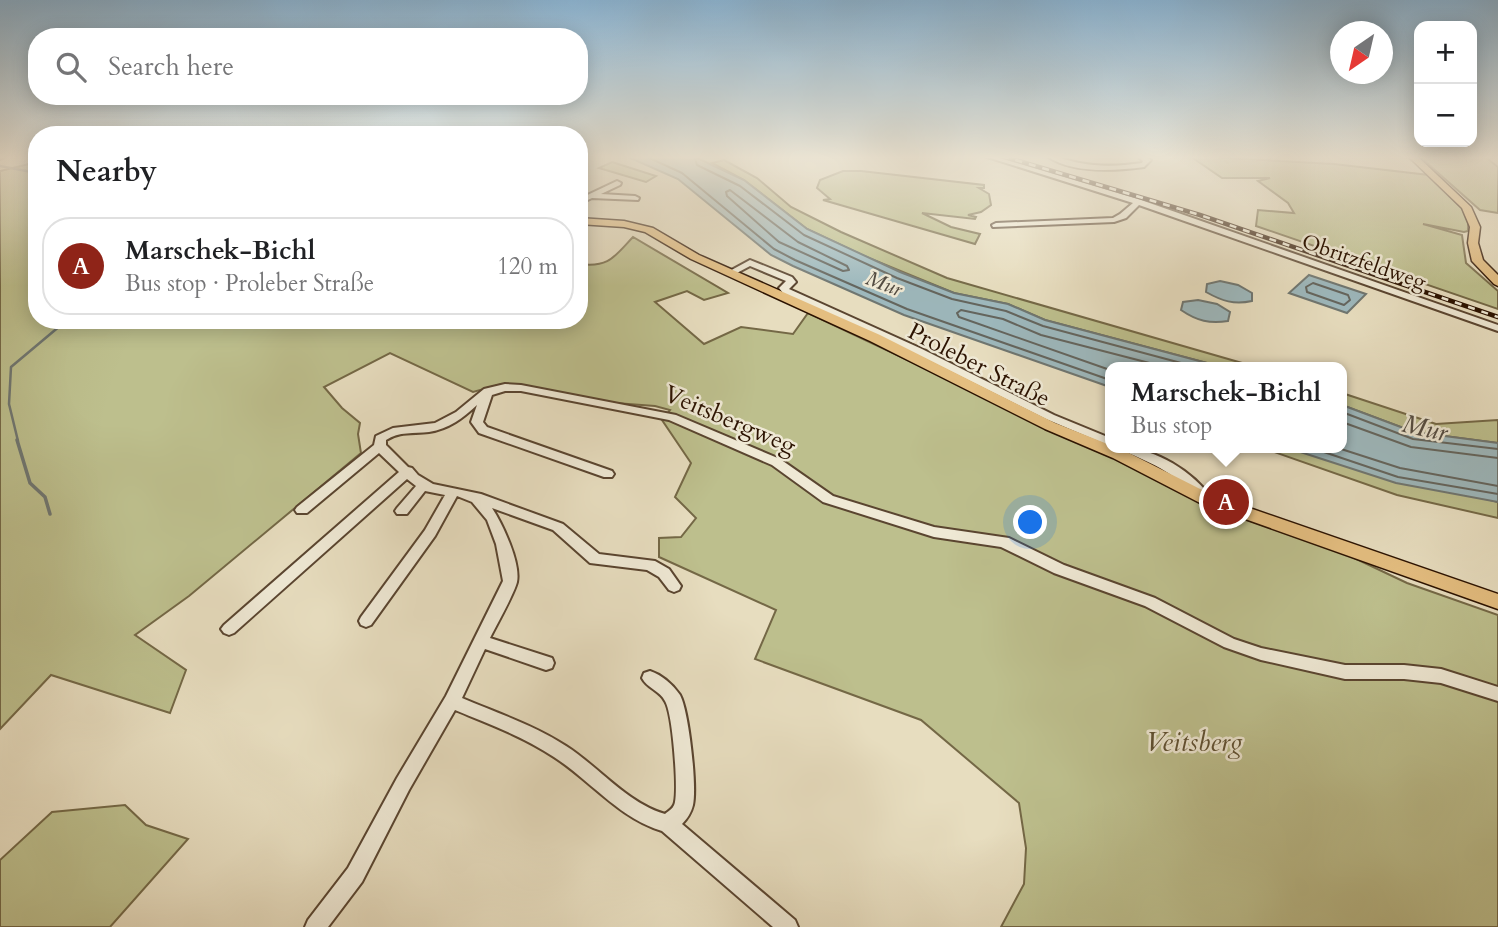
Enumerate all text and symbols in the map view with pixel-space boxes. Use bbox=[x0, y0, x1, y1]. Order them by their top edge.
north arrow bbox=[1330, 21, 1393, 84]
map controls bbox=[1414, 21, 1477, 147]
button: + bbox=[1414, 21, 1477, 84]
search box bbox=[28, 28, 588, 105]
icon: search bbox=[52, 48, 90, 86]
text: Search here bbox=[108, 49, 234, 84]
button: − bbox=[1414, 84, 1477, 147]
text: Nearby bbox=[56, 151, 157, 192]
street label: Obritzfeldweg bbox=[1298, 227, 1430, 297]
text: Marschek-Bichl bbox=[125, 233, 315, 268]
text: A bbox=[72, 251, 90, 282]
text: 120 m bbox=[497, 251, 558, 282]
water label: Mur bbox=[862, 264, 908, 305]
text: Bus stop · Proleber Straße bbox=[125, 268, 374, 299]
street label: Proleber Straße bbox=[902, 315, 1056, 415]
popup bbox=[1105, 362, 1347, 453]
text: Marschek-Bichl bbox=[1131, 375, 1321, 410]
street label: Veitsbergweg bbox=[659, 377, 802, 463]
water label: Mur bbox=[1399, 406, 1453, 451]
text: Bus stop bbox=[1131, 410, 1213, 441]
pin: A bbox=[1203, 476, 1249, 528]
your location bbox=[1013, 505, 1047, 539]
park label: Veitsberg bbox=[1145, 723, 1243, 761]

